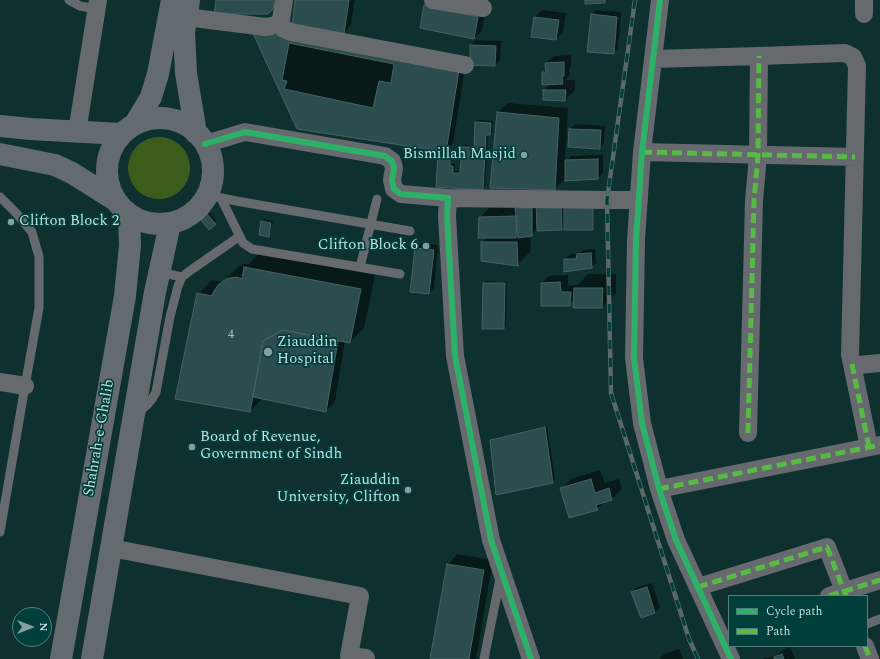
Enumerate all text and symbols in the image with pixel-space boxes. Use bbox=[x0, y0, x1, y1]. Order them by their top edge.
place label: Bismillah Masjid bbox=[403, 146, 516, 164]
marker: Bismillah Masjid bbox=[519, 150, 529, 160]
place label: Clifton Block 2 bbox=[19, 213, 119, 231]
marker: Clifton Block 2 bbox=[6, 217, 16, 227]
place label: Clifton Block 6 bbox=[318, 237, 418, 255]
marker: Clifton Block 6 bbox=[421, 241, 431, 251]
house number: 4 bbox=[228, 327, 234, 343]
place label: Ziauddin Hospital bbox=[277, 334, 337, 369]
marker: Ziauddin Hospital bbox=[262, 346, 274, 358]
street label: Shahrah-e-Ghalib bbox=[81, 378, 119, 498]
place label: Board of Revenue, Government of Sindh bbox=[200, 429, 342, 464]
marker: Board of Revenue, Government of Sindh bbox=[187, 442, 197, 452]
place label: Ziauddin University, Clifton bbox=[277, 472, 400, 507]
marker: Ziauddin University, Clifton bbox=[403, 485, 413, 495]
legend bbox=[728, 595, 868, 647]
text: Cycle path bbox=[766, 602, 823, 621]
north arrow bbox=[12, 607, 52, 647]
text: Path bbox=[766, 622, 791, 641]
text: N bbox=[35, 623, 52, 631]

